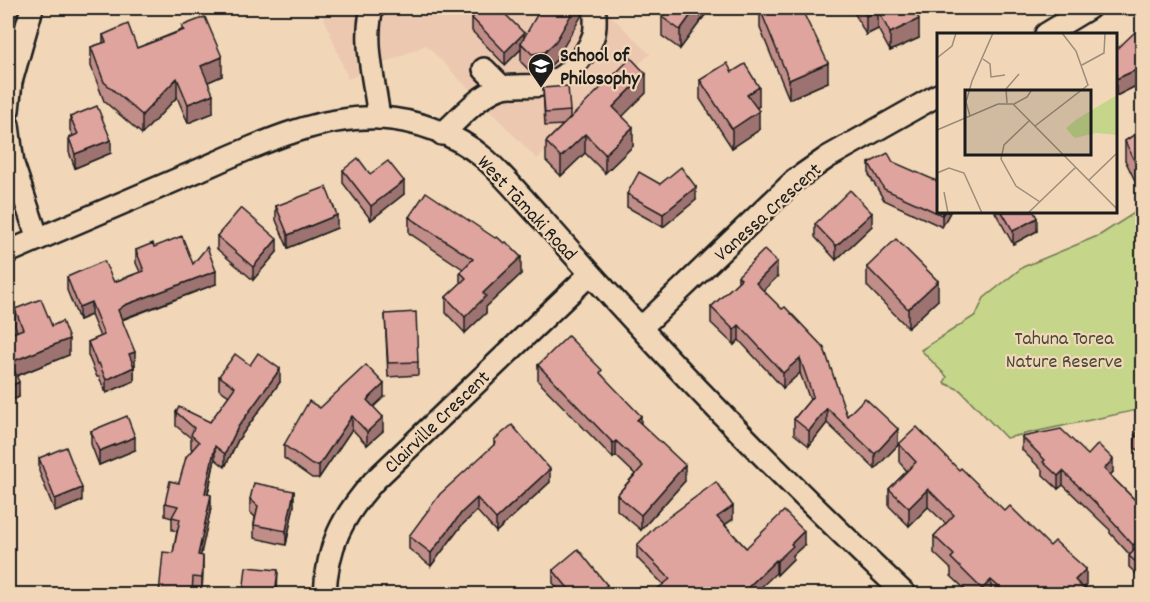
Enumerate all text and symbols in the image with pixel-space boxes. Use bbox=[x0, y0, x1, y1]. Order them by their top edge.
inset map bbox=[937, 33, 1117, 213]
place label: School of Philosophy bbox=[560, 43, 640, 94]
school or university icon: School of Philosophy bbox=[526, 51, 556, 89]
street label: West Tāmaki Road bbox=[469, 150, 582, 268]
street label: Vanessa Crescent bbox=[709, 157, 829, 269]
park label: Tahuna Torea Nature Reserve bbox=[1006, 326, 1122, 377]
street label: Clairville Crescent bbox=[379, 365, 497, 481]

